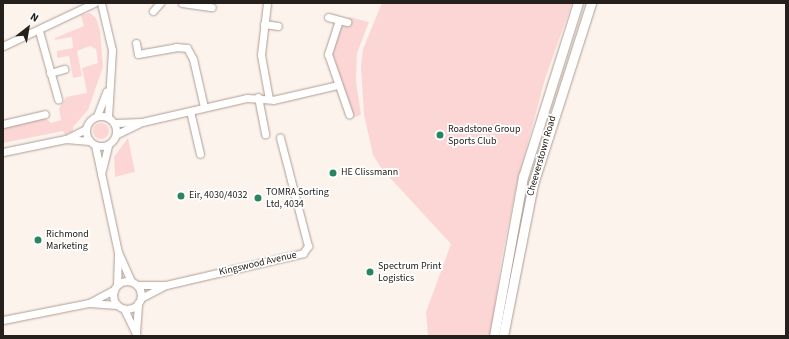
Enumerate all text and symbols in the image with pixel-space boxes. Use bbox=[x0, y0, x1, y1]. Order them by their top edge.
north arrow bbox=[8, 8, 48, 48]
text: N bbox=[27, 9, 41, 26]
street label: Cheeverstown Road bbox=[525, 115, 559, 197]
place label: Roadstone Group Sports Club bbox=[448, 123, 520, 146]
marker: Roadstone Group Sports Club bbox=[435, 130, 445, 140]
place label: HE Clissmann bbox=[341, 167, 398, 179]
marker: HE Clissmann bbox=[328, 168, 338, 178]
place label: TOMRA Sorting Ltd, 4034 bbox=[266, 186, 329, 210]
place label: Eir, 4030/4032 bbox=[189, 190, 247, 202]
marker: Eir, 4030/4032 bbox=[176, 191, 186, 201]
marker: TOMRA Sorting Ltd, 4034 bbox=[253, 193, 263, 203]
place label: Richmond Marketing bbox=[46, 228, 89, 252]
marker: Richmond Marketing bbox=[33, 235, 43, 245]
street label: Kingswood Avenue bbox=[218, 249, 298, 279]
place label: Spectrum Print Logistics bbox=[378, 260, 441, 284]
marker: Spectrum Print Logistics bbox=[365, 267, 375, 277]

